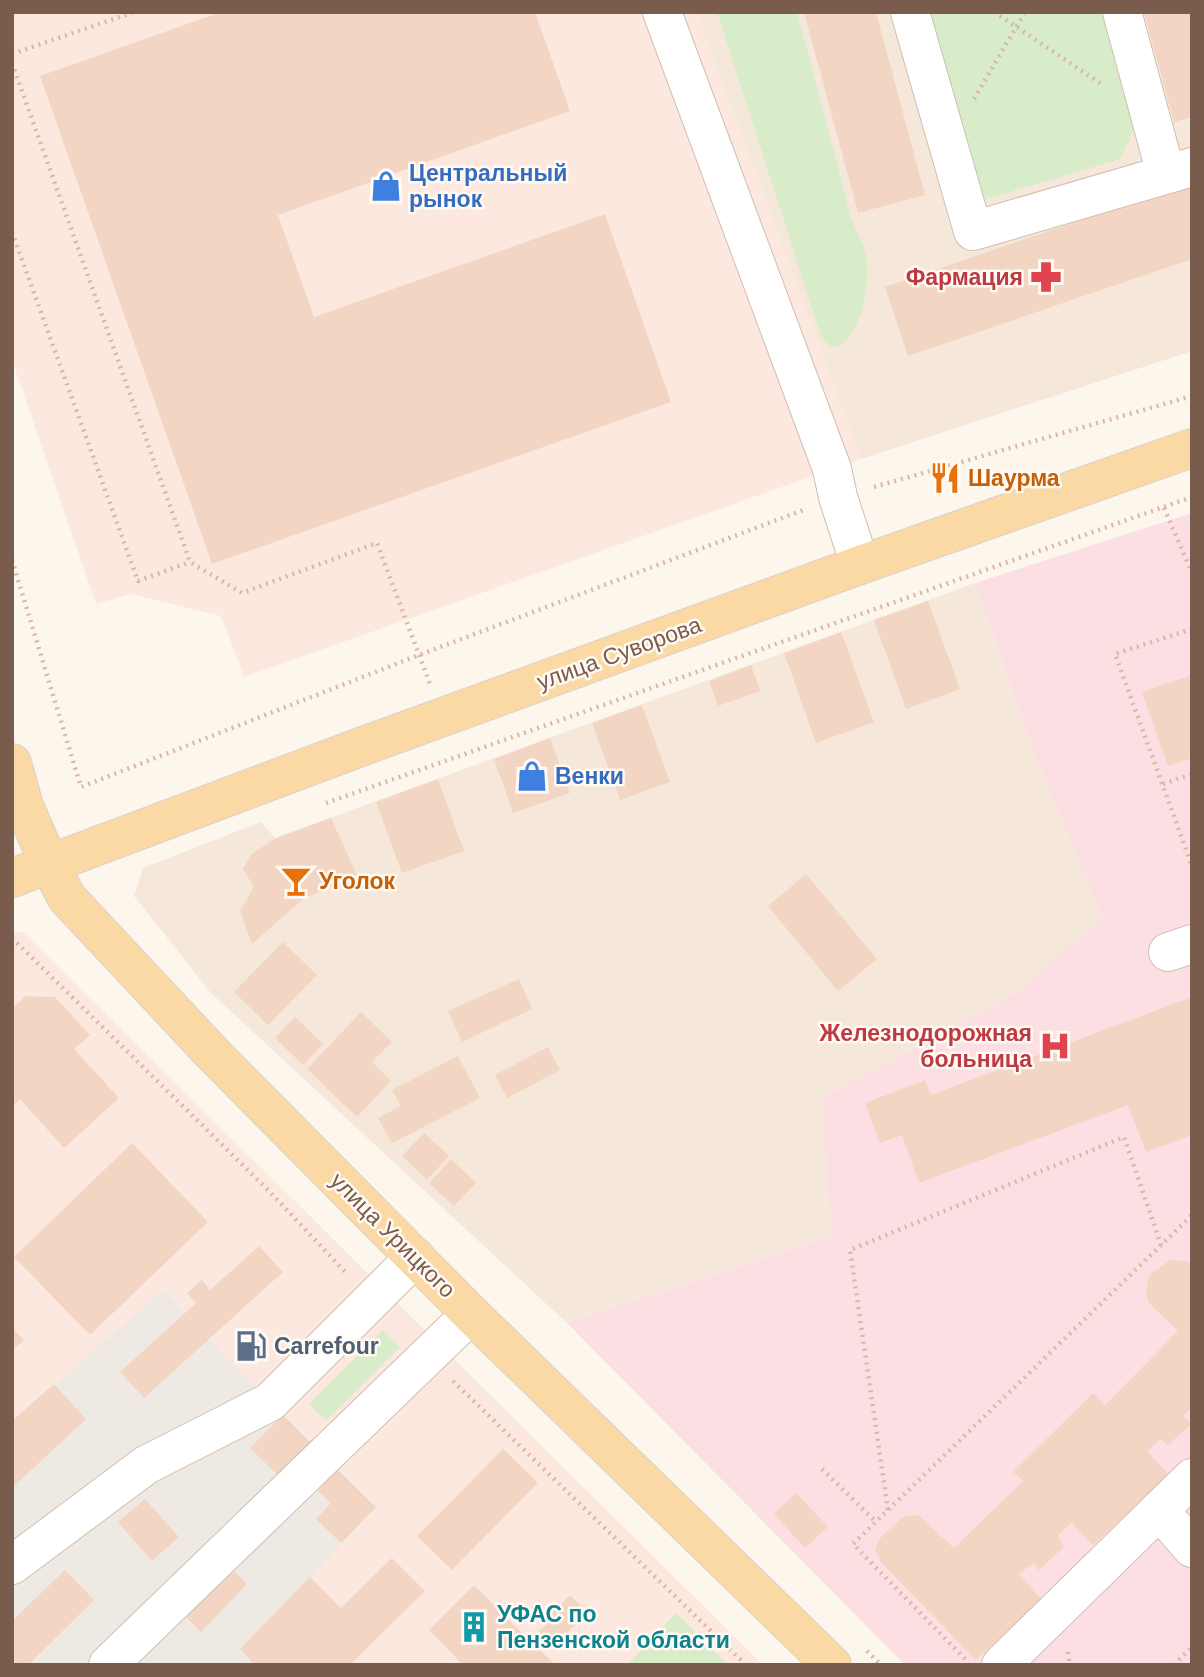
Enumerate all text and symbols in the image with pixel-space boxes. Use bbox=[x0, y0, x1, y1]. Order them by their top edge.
place label: Центральный рынок bbox=[409, 160, 567, 212]
shop icon: Центральный рынок bbox=[369, 169, 403, 203]
pharmacy icon: Фармация bbox=[1029, 260, 1063, 294]
place label: Фармация bbox=[906, 264, 1023, 290]
restaurant icon: Шаурма bbox=[928, 461, 962, 495]
place label: Шаурма bbox=[968, 465, 1060, 491]
street label: улица Суворова bbox=[533, 611, 705, 695]
shop icon: Венки bbox=[515, 759, 549, 793]
place label: Венки bbox=[555, 763, 624, 789]
bar icon: Уголок bbox=[279, 864, 313, 898]
place label: Уголок bbox=[319, 868, 396, 894]
place label: Железнодорожная больница bbox=[818, 1020, 1032, 1072]
hospital icon: Железнодорожная больница bbox=[1038, 1029, 1072, 1063]
street label: улица Урицкого bbox=[325, 1167, 461, 1303]
fuel station icon: Carrefour bbox=[234, 1329, 268, 1363]
place label: Carrefour bbox=[274, 1333, 379, 1359]
place label: УФАС по Пензенской области bbox=[497, 1601, 730, 1653]
building icon: УФАС по Пензенской области bbox=[457, 1610, 491, 1644]

